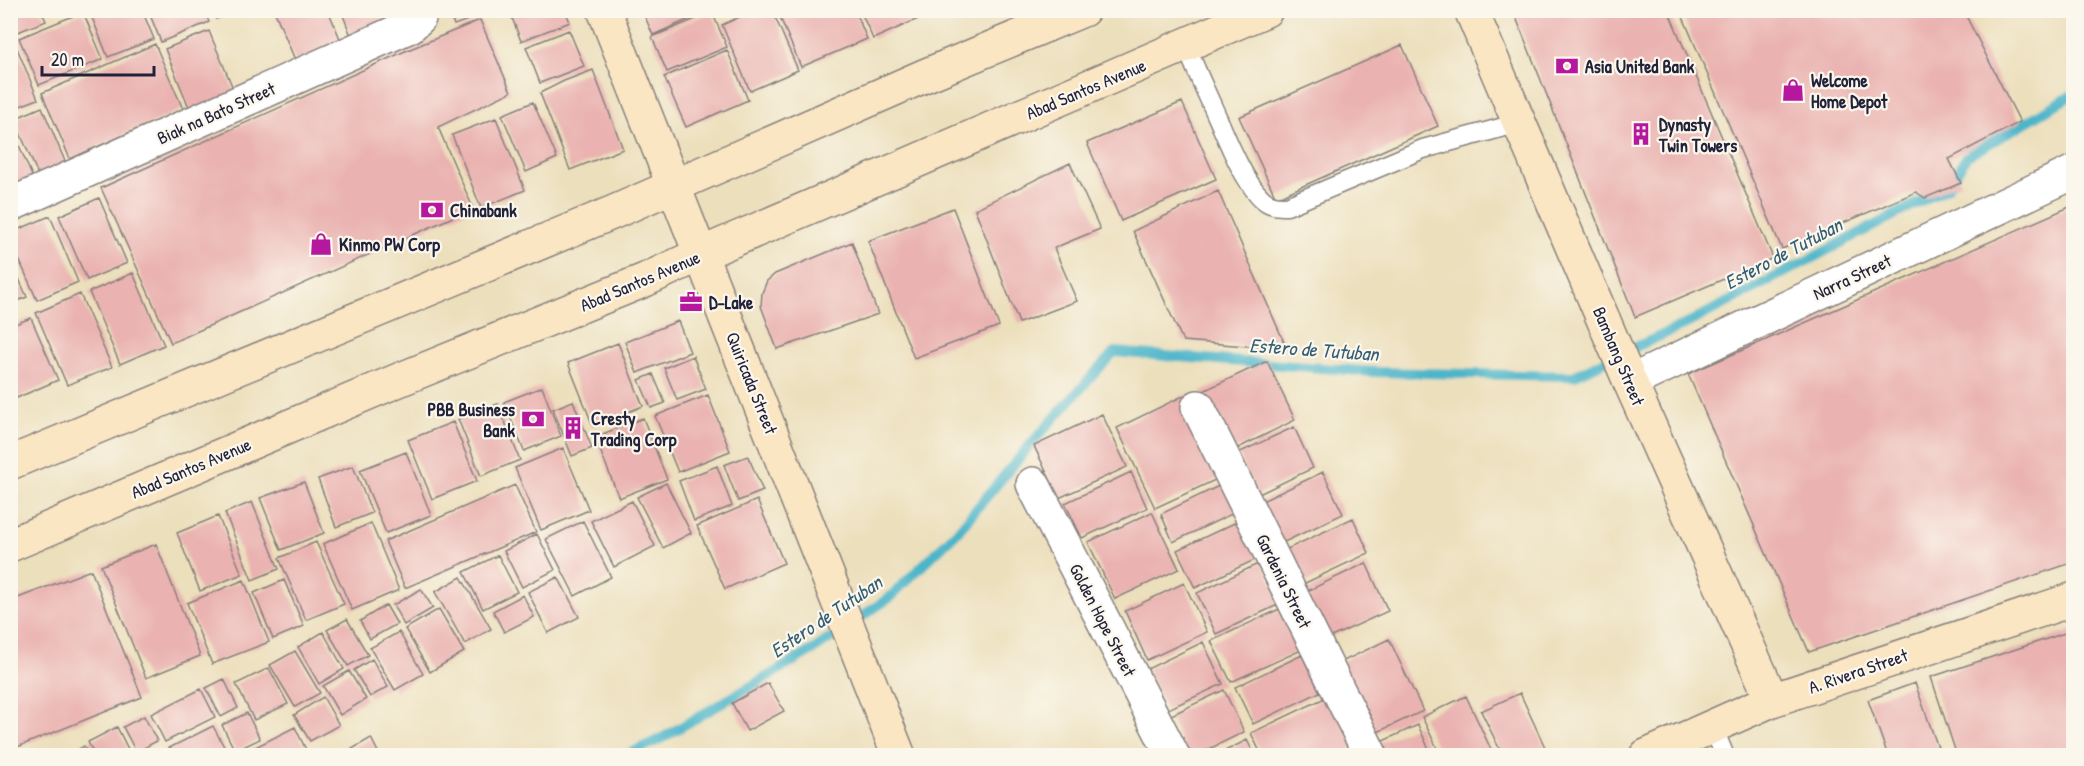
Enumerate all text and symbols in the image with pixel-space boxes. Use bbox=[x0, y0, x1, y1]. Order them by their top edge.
scale bar bbox=[42, 39, 154, 77]
text: 20 m bbox=[51, 47, 84, 72]
street label: Abad Santos Avenue bbox=[1022, 52, 1150, 126]
bank icon: Asia United Bank bbox=[1554, 53, 1580, 79]
place label: Asia United Bank bbox=[1585, 54, 1695, 79]
place label: Welcome Home Depot bbox=[1811, 68, 1888, 115]
street label: Biak na Bato Street bbox=[153, 75, 280, 150]
shop icon: Welcome Home Depot bbox=[1780, 77, 1806, 103]
place label: Dynasty Twin Towers bbox=[1658, 112, 1737, 158]
building icon: Dynasty Twin Towers bbox=[1628, 121, 1654, 147]
bank icon: Chinabank bbox=[419, 197, 445, 223]
place label: Chinabank bbox=[450, 198, 517, 223]
water label: Estero de Tutuban bbox=[1720, 210, 1848, 295]
shop icon: Kinmo PW Corp bbox=[308, 231, 334, 257]
place label: Kinmo PW Corp bbox=[339, 232, 440, 258]
street label: Abad Santos Avenue bbox=[576, 244, 704, 318]
street label: Narra Street bbox=[1809, 248, 1896, 306]
office icon: D-Lake bbox=[678, 289, 704, 315]
place label: D-Lake bbox=[709, 290, 754, 315]
street label: Bambang Street bbox=[1587, 303, 1651, 410]
street label: Quiricada Street bbox=[720, 328, 784, 439]
water label: Estero de Tutuban bbox=[1248, 331, 1381, 367]
place label: PBB Business Bank bbox=[428, 397, 516, 443]
bank icon: PBB Business Bank bbox=[520, 406, 546, 432]
place label: Cresty Trading Corp bbox=[590, 406, 677, 453]
building icon: Cresty Trading Corp bbox=[560, 415, 586, 441]
street label: Abad Santos Avenue bbox=[127, 431, 255, 505]
street label: Gardenia Street bbox=[1250, 530, 1318, 633]
street label: Golden Hope Street bbox=[1064, 559, 1143, 682]
water label: Estero de Tutuban bbox=[765, 568, 889, 663]
street label: A. Rivera Street bbox=[1805, 642, 1912, 700]

